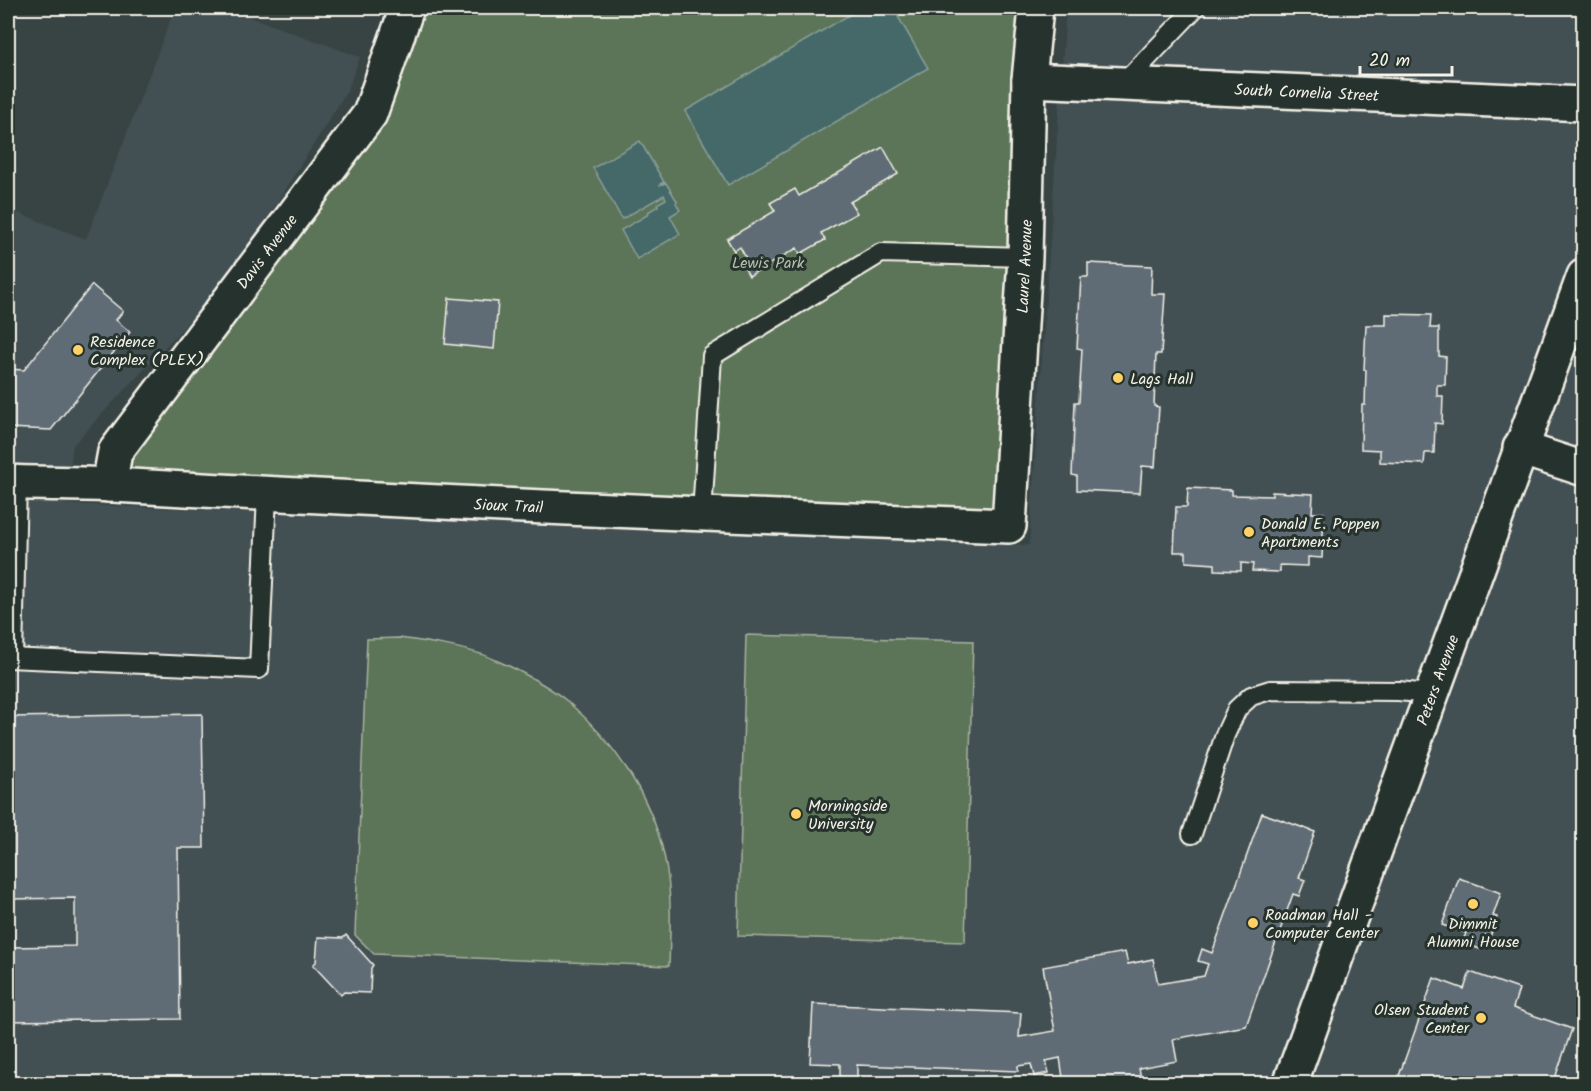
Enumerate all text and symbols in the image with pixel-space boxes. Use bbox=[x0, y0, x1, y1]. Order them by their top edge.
scale bar bbox=[1360, 39, 1452, 77]
text: 20 m bbox=[1369, 47, 1410, 76]
street label: South Cornelia Street bbox=[1234, 78, 1380, 109]
street label: Davis Avenue bbox=[231, 209, 304, 295]
street label: Laurel Avenue bbox=[1011, 219, 1040, 314]
park label: Lewis Park bbox=[732, 251, 805, 276]
place label: Residence Complex (PLEX) bbox=[90, 330, 204, 373]
marker: Residence Complex (PLEX) bbox=[71, 343, 85, 357]
place label: Lags Hall bbox=[1130, 367, 1193, 392]
marker: Lags Hall bbox=[1111, 371, 1125, 385]
street label: Sioux Trail bbox=[473, 493, 544, 521]
place label: Donald E. Poppen Apartments bbox=[1261, 512, 1379, 555]
marker: Donald E. Poppen Apartments bbox=[1242, 525, 1256, 539]
street label: Peters Avenue bbox=[1410, 632, 1466, 729]
place label: Morningside University bbox=[808, 794, 887, 837]
marker: Morningside University bbox=[789, 807, 803, 821]
marker: Dimmit Alumni House bbox=[1466, 897, 1480, 911]
place label: Roadman Hall - Computer Center bbox=[1265, 903, 1381, 946]
place label: Dimmit Alumni House bbox=[1427, 912, 1519, 955]
marker: Roadman Hall - Computer Center bbox=[1246, 916, 1260, 930]
place label: Olsen Student Center bbox=[1374, 998, 1471, 1041]
marker: Olsen Student Center bbox=[1474, 1011, 1488, 1025]

